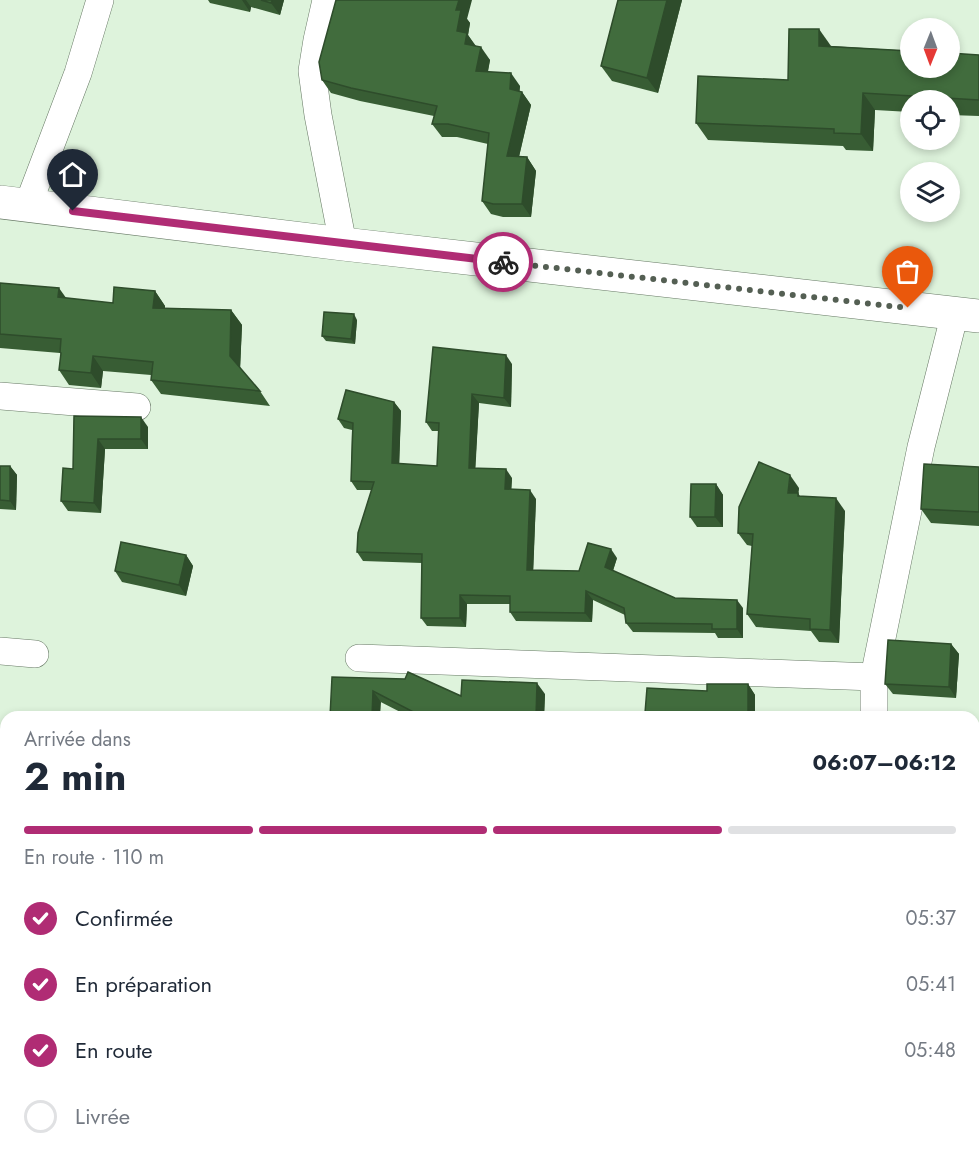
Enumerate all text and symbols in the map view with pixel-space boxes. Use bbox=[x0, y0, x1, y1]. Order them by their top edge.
north arrow bbox=[900, 18, 960, 78]
map controls bbox=[900, 18, 960, 222]
button: locate bbox=[900, 90, 960, 150]
pin bbox=[47, 149, 98, 211]
icon: home bbox=[56, 158, 89, 191]
button: layers bbox=[900, 162, 960, 222]
courier bbox=[473, 232, 533, 292]
icon: bike bbox=[487, 246, 520, 279]
pin bbox=[882, 246, 933, 308]
icon: bag bbox=[891, 255, 924, 288]
text: Arrivée dans bbox=[24, 725, 131, 754]
text: 06:07–06:12 bbox=[813, 746, 956, 778]
text: 2 min bbox=[24, 748, 126, 805]
text: En route · 110 m bbox=[24, 843, 164, 872]
icon: check bbox=[24, 902, 57, 935]
text: Confirmée bbox=[75, 902, 173, 934]
text: 05:37 bbox=[906, 904, 956, 933]
icon: check bbox=[24, 968, 57, 1001]
text: En préparation bbox=[75, 968, 212, 1000]
text: 05:41 bbox=[906, 970, 956, 999]
icon: check bbox=[24, 1034, 57, 1067]
text: En route bbox=[75, 1034, 153, 1066]
text: 05:48 bbox=[904, 1036, 956, 1065]
text: Livrée bbox=[75, 1100, 130, 1132]

